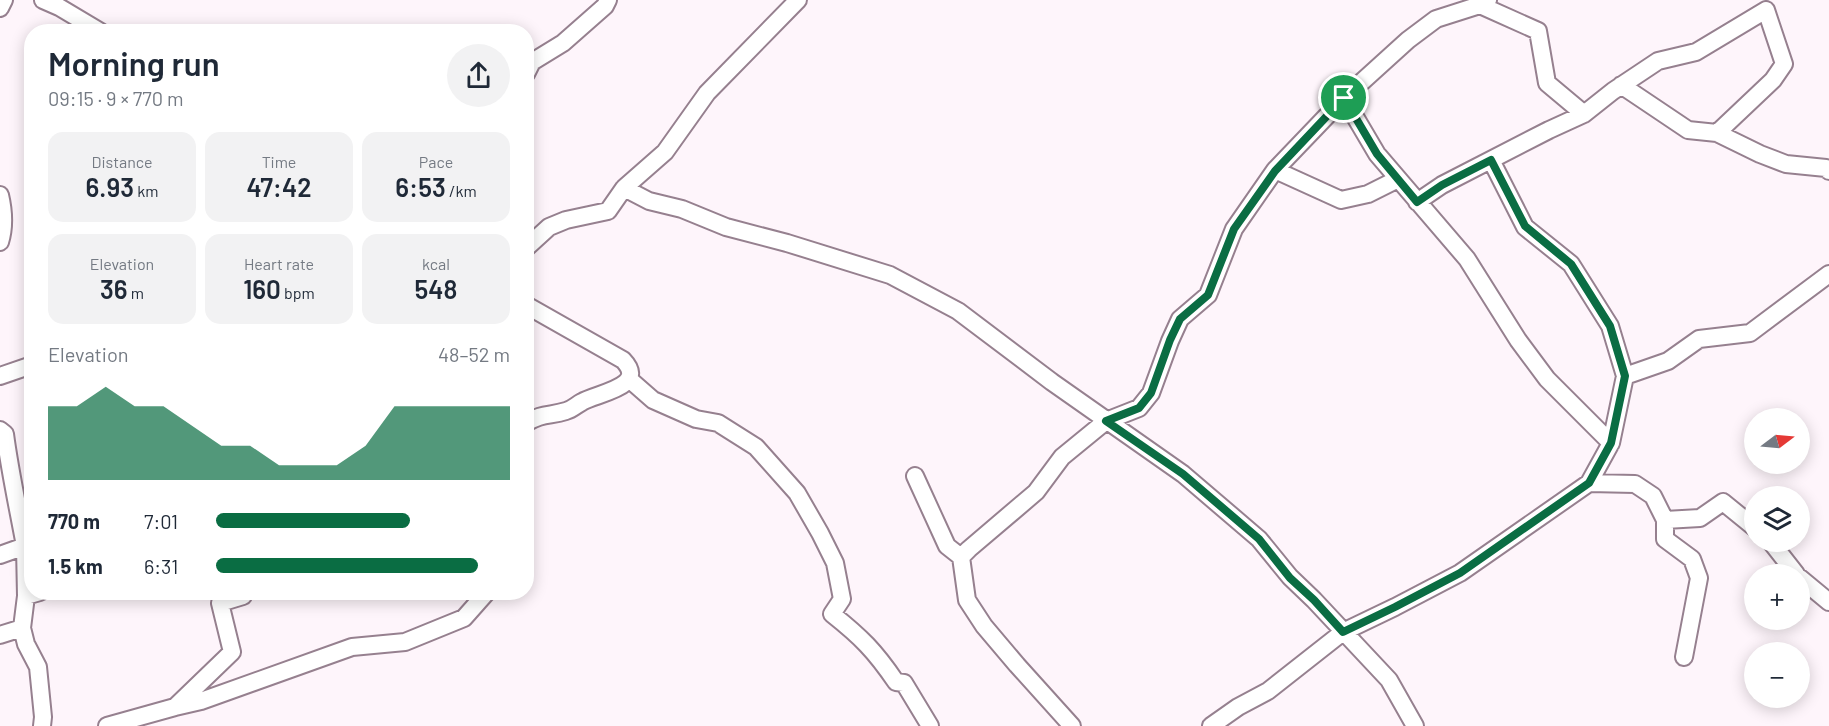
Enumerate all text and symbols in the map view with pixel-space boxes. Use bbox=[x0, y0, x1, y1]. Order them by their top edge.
text: Morning run bbox=[48, 43, 220, 83]
button: share bbox=[447, 44, 510, 107]
pin bbox=[1318, 72, 1369, 123]
icon: arrive bbox=[1327, 81, 1360, 114]
text: 09:15 · 9 × 770 m bbox=[48, 86, 184, 110]
text: Distance bbox=[92, 152, 152, 171]
text: Time bbox=[262, 152, 296, 171]
text: Pace bbox=[419, 152, 453, 171]
text: 6.93 bbox=[86, 171, 134, 202]
text: 47:42 bbox=[246, 171, 312, 202]
text: 6:53 bbox=[395, 171, 446, 202]
text: km bbox=[134, 181, 158, 200]
text: /km bbox=[446, 181, 477, 200]
text: Elevation bbox=[90, 254, 154, 273]
text: Heart rate bbox=[244, 254, 314, 273]
text: kcal bbox=[422, 254, 450, 273]
text: 36 bbox=[100, 273, 128, 304]
text: 160 bbox=[243, 273, 281, 304]
text: 548 bbox=[415, 273, 457, 304]
text: m bbox=[128, 283, 144, 302]
text: bpm bbox=[281, 283, 315, 302]
text: Elevation bbox=[48, 342, 129, 366]
text: 48–52 m bbox=[438, 342, 510, 366]
north arrow bbox=[1744, 408, 1810, 474]
map controls bbox=[1744, 408, 1810, 708]
button: layers bbox=[1744, 486, 1810, 552]
text: 770 m bbox=[48, 509, 100, 533]
text: 7:01 bbox=[144, 509, 178, 533]
text: 1.5 km bbox=[48, 554, 103, 578]
text: 6:31 bbox=[144, 554, 178, 578]
button: + bbox=[1744, 564, 1810, 630]
button: − bbox=[1744, 642, 1810, 708]

